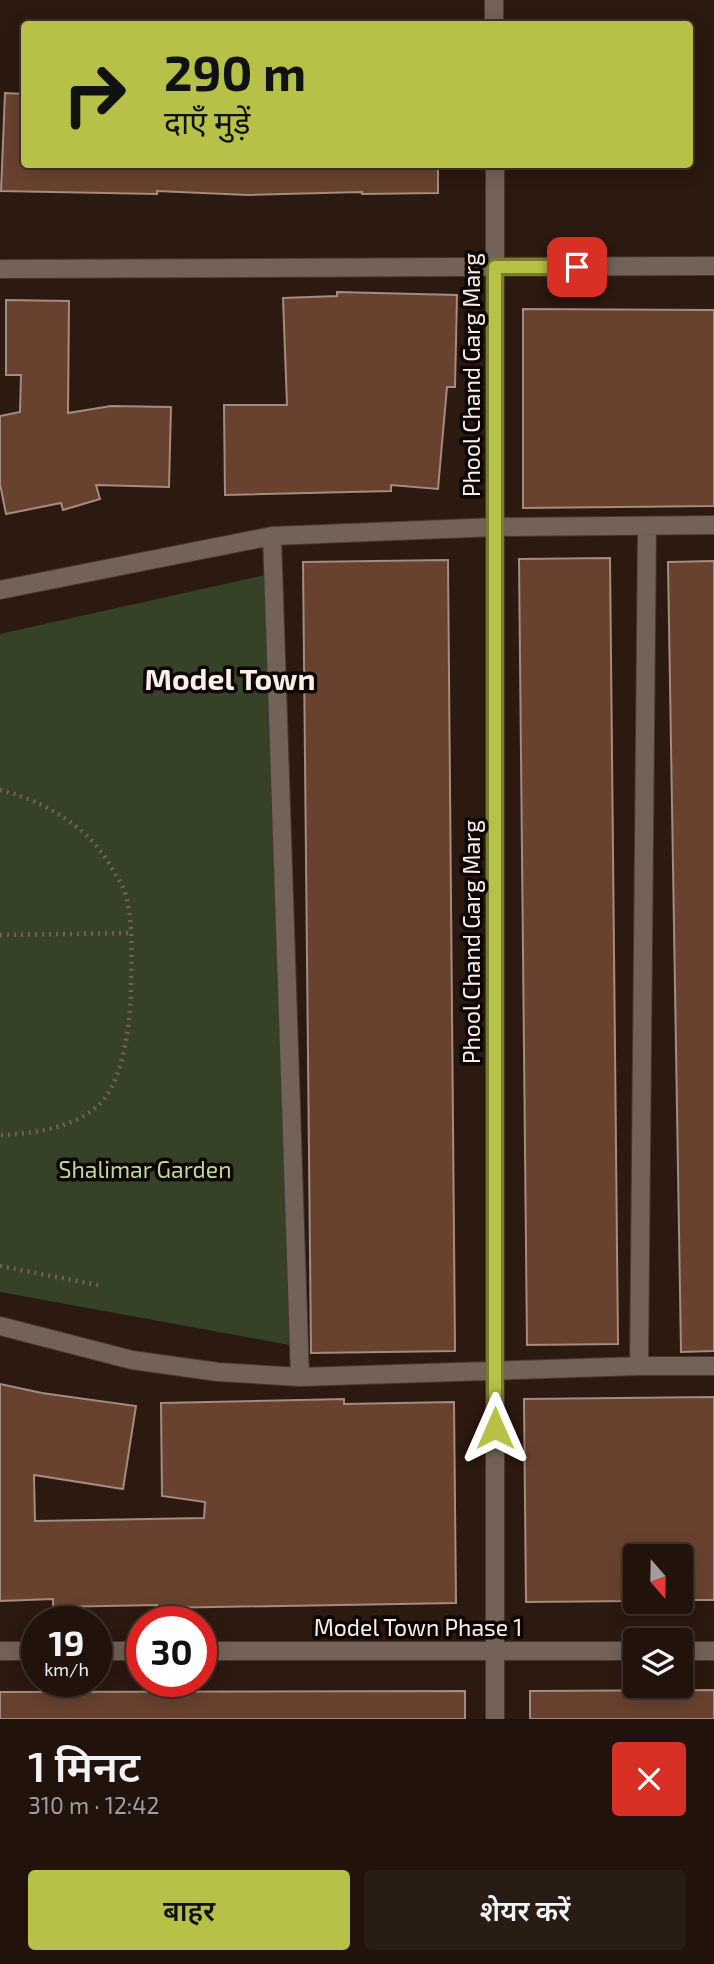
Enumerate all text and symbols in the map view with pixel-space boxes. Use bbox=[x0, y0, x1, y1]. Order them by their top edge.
text: 290 m bbox=[164, 42, 306, 101]
icon: right bbox=[49, 49, 140, 140]
text: दाएँ मुड़ें bbox=[164, 102, 250, 140]
pin bbox=[547, 237, 607, 297]
icon: arrive bbox=[558, 248, 596, 286]
street label: Phool Chand Garg Marg bbox=[457, 253, 485, 497]
district label: Model Town bbox=[144, 660, 316, 696]
street label: Phool Chand Garg Marg bbox=[457, 820, 485, 1064]
park label: Shalimar Garden bbox=[58, 1155, 232, 1183]
position arrow bbox=[458, 1391, 532, 1465]
north arrow bbox=[623, 1544, 693, 1614]
map controls bbox=[623, 1544, 693, 1698]
speed limit sign: 30 bbox=[126, 1606, 217, 1697]
street label: Model Town Phase 1 bbox=[314, 1613, 522, 1641]
text: 19 bbox=[49, 1621, 84, 1663]
button: layers bbox=[623, 1628, 693, 1698]
text: km/h bbox=[44, 1658, 89, 1680]
text: 1 मिनट bbox=[28, 1740, 140, 1790]
button: close bbox=[612, 1742, 686, 1816]
text: 310 m · 12:42 bbox=[28, 1791, 159, 1819]
button: बाहर bbox=[28, 1870, 350, 1950]
button: शेयर करें bbox=[364, 1870, 686, 1950]

